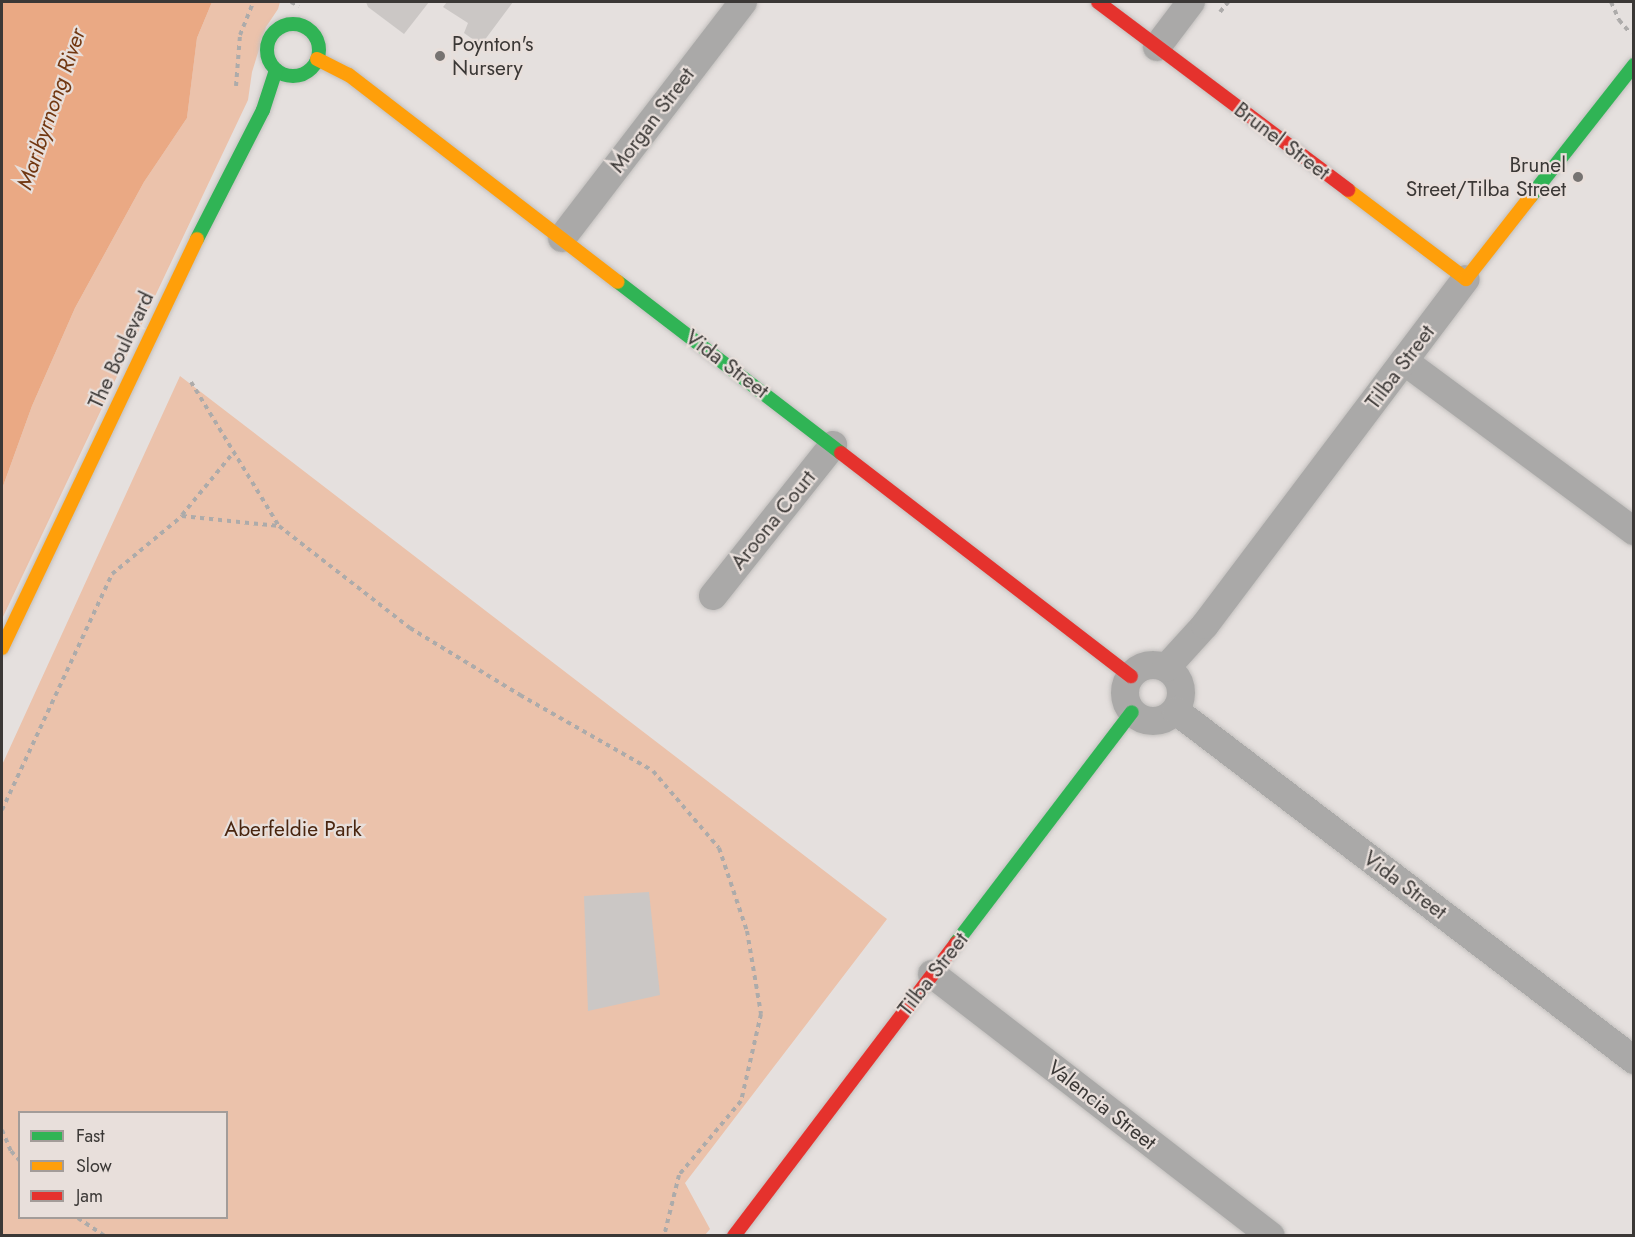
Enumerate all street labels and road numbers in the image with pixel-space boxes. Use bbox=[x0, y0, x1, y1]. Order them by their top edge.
street label: Morgan Street bbox=[604, 63, 700, 177]
street label: Brunel Street bbox=[1229, 97, 1335, 185]
street label: The Boulevard bbox=[83, 288, 159, 412]
street label: Tilba Street bbox=[1360, 320, 1440, 414]
street label: Vida Street bbox=[680, 325, 774, 403]
street label: Aroona Court bbox=[725, 465, 821, 575]
street label: Vida Street bbox=[1358, 846, 1452, 924]
street label: Tilba Street bbox=[893, 927, 973, 1021]
street label: Valencia Street bbox=[1043, 1055, 1161, 1155]

